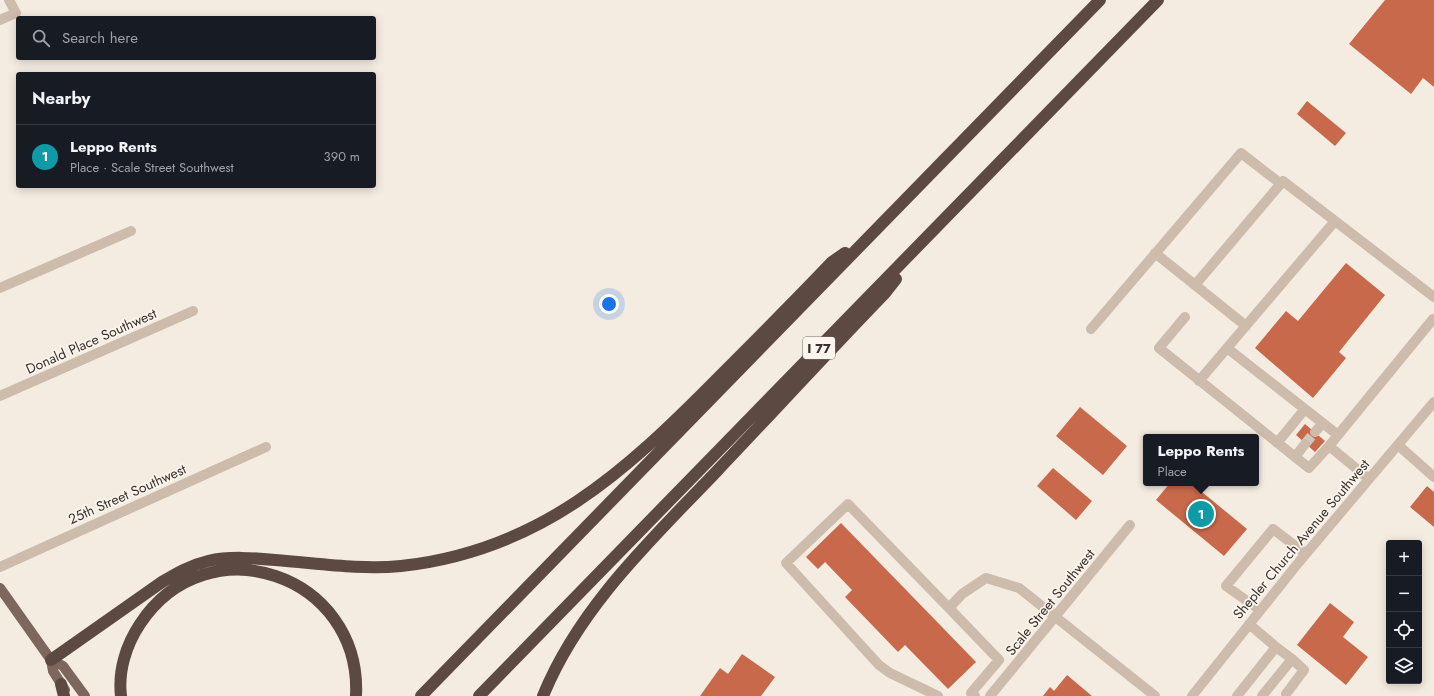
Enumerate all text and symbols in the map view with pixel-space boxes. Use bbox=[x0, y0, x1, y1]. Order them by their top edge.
search box bbox=[16, 16, 376, 60]
icon: search bbox=[30, 27, 52, 49]
text: Search here bbox=[62, 27, 138, 49]
text: Nearby bbox=[32, 86, 90, 110]
text: Leppo Rents bbox=[70, 136, 157, 158]
text: 1 bbox=[42, 147, 48, 166]
text: 390 m bbox=[324, 147, 360, 166]
text: Place · Scale Street Southwest bbox=[70, 158, 234, 177]
your location bbox=[599, 294, 619, 314]
street label: Donald Place Southwest bbox=[22, 303, 160, 379]
road number: I 77 bbox=[803, 337, 835, 359]
popup bbox=[1143, 434, 1259, 486]
text: Leppo Rents bbox=[1158, 440, 1244, 462]
street label: Shepler Church Avenue Southwest bbox=[1228, 454, 1374, 623]
street label: 25th Street Southwest bbox=[65, 459, 190, 529]
text: Place bbox=[1158, 462, 1187, 481]
pin: 1 bbox=[1188, 499, 1214, 529]
map controls bbox=[1386, 540, 1422, 684]
button: + bbox=[1386, 540, 1422, 576]
street label: Scale Street Southwest bbox=[1001, 544, 1100, 660]
button: − bbox=[1386, 576, 1422, 612]
button: locate bbox=[1386, 612, 1422, 648]
button: layers bbox=[1386, 648, 1422, 684]

